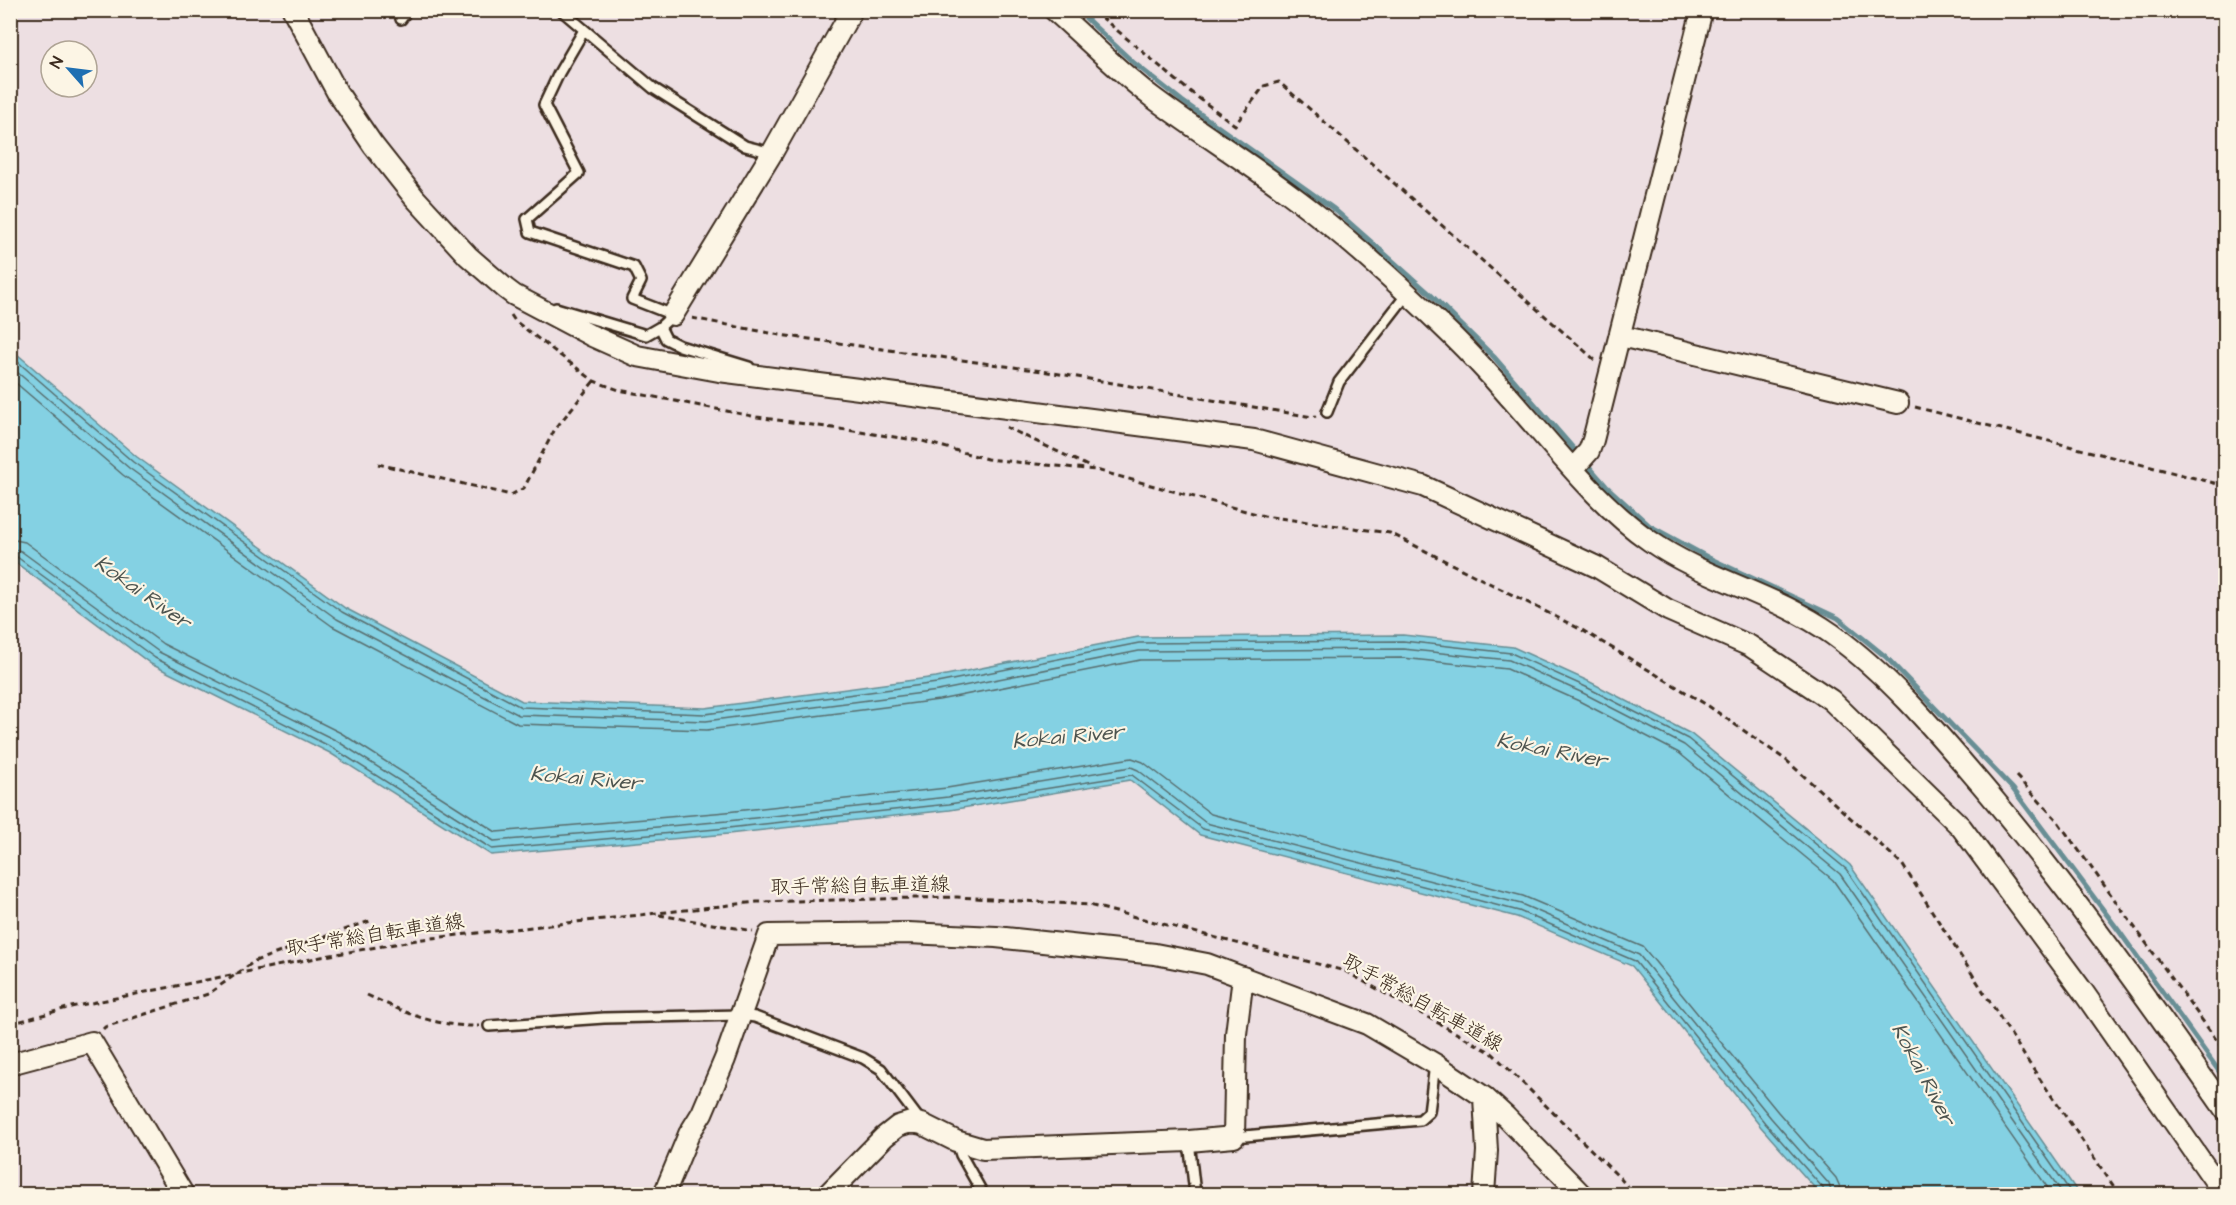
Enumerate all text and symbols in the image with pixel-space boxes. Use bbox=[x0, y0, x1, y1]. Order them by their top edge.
north arrow bbox=[39, 39, 99, 99]
text: N bbox=[45, 53, 69, 72]
water label: Kokai River bbox=[89, 549, 199, 638]
water label: Kokai River bbox=[1011, 717, 1127, 756]
water label: Kokai River bbox=[1494, 726, 1612, 776]
water label: Kokai River bbox=[529, 759, 645, 798]
street label: 取手常総自転車道線 bbox=[770, 870, 950, 902]
street label: 取手常総自転車道線 bbox=[284, 907, 466, 963]
street label: 取手常総自転車道線 bbox=[1337, 947, 1508, 1059]
water label: Kokai River bbox=[1885, 1018, 1964, 1132]

